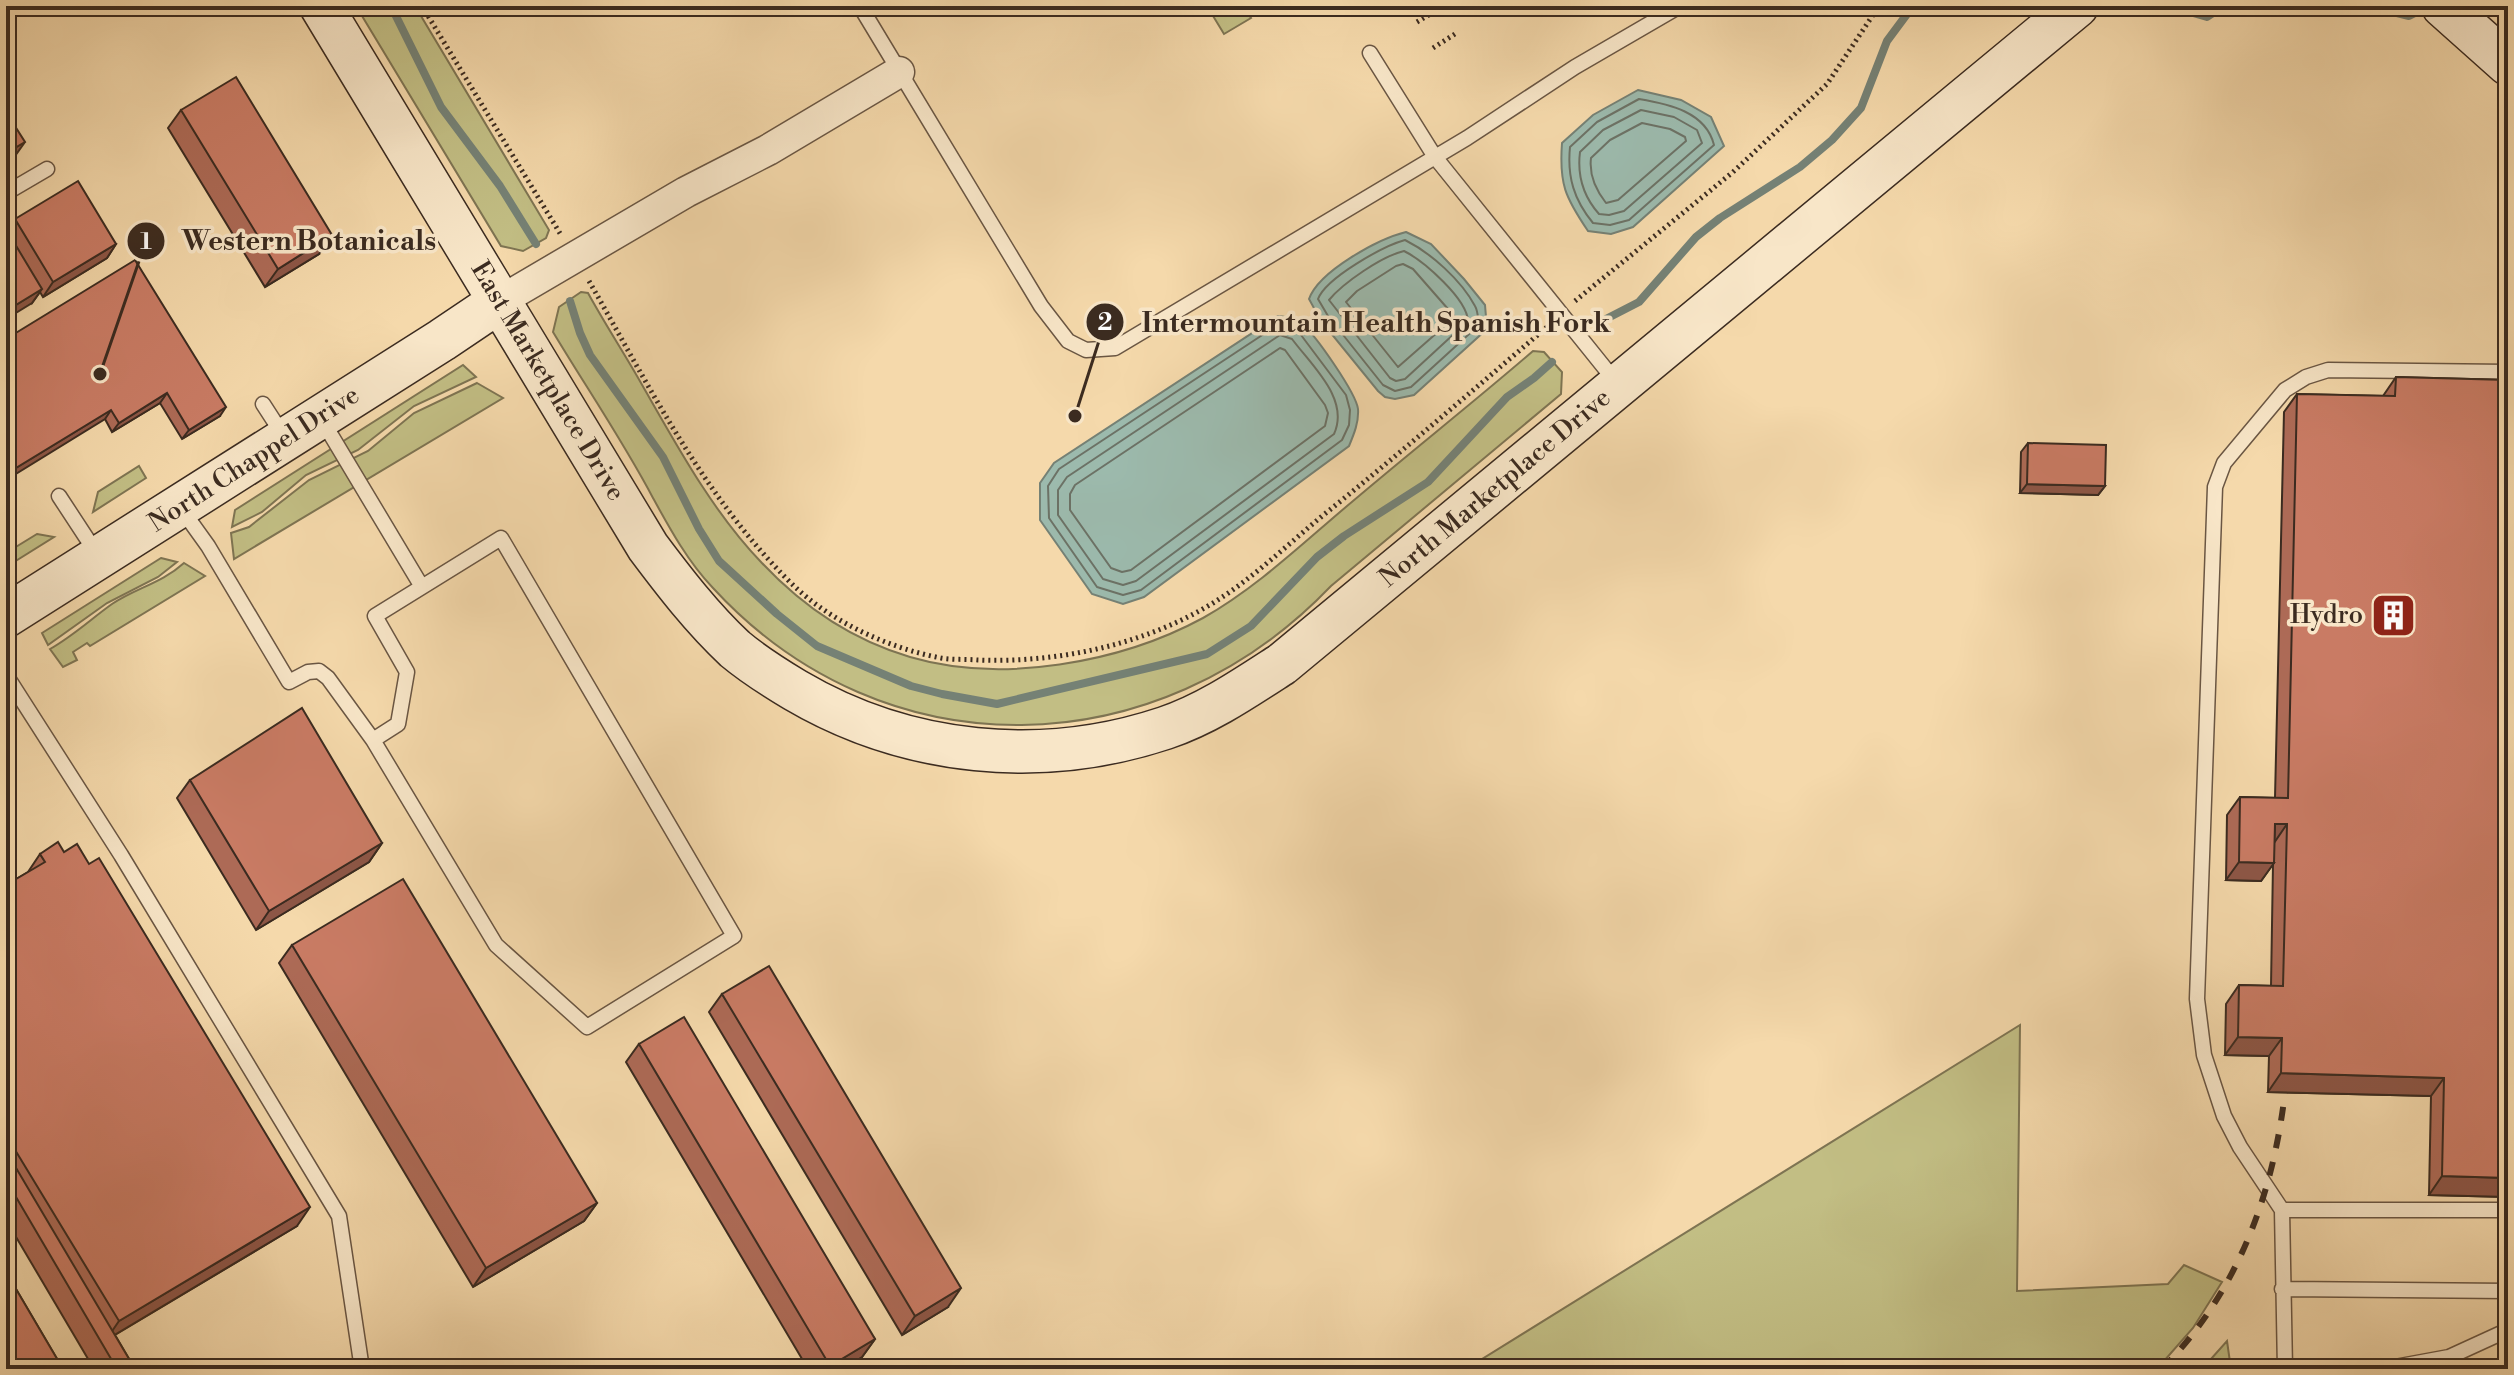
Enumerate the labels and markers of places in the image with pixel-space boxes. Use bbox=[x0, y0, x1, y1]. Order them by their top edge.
callout: Western Botanicals bbox=[126, 215, 453, 267]
callout: Intermountain Health Spanish Fork bbox=[1085, 296, 1626, 348]
building icon: Hydro bbox=[2370, 591, 2418, 639]
place label: Hydro bbox=[2290, 599, 2363, 631]

